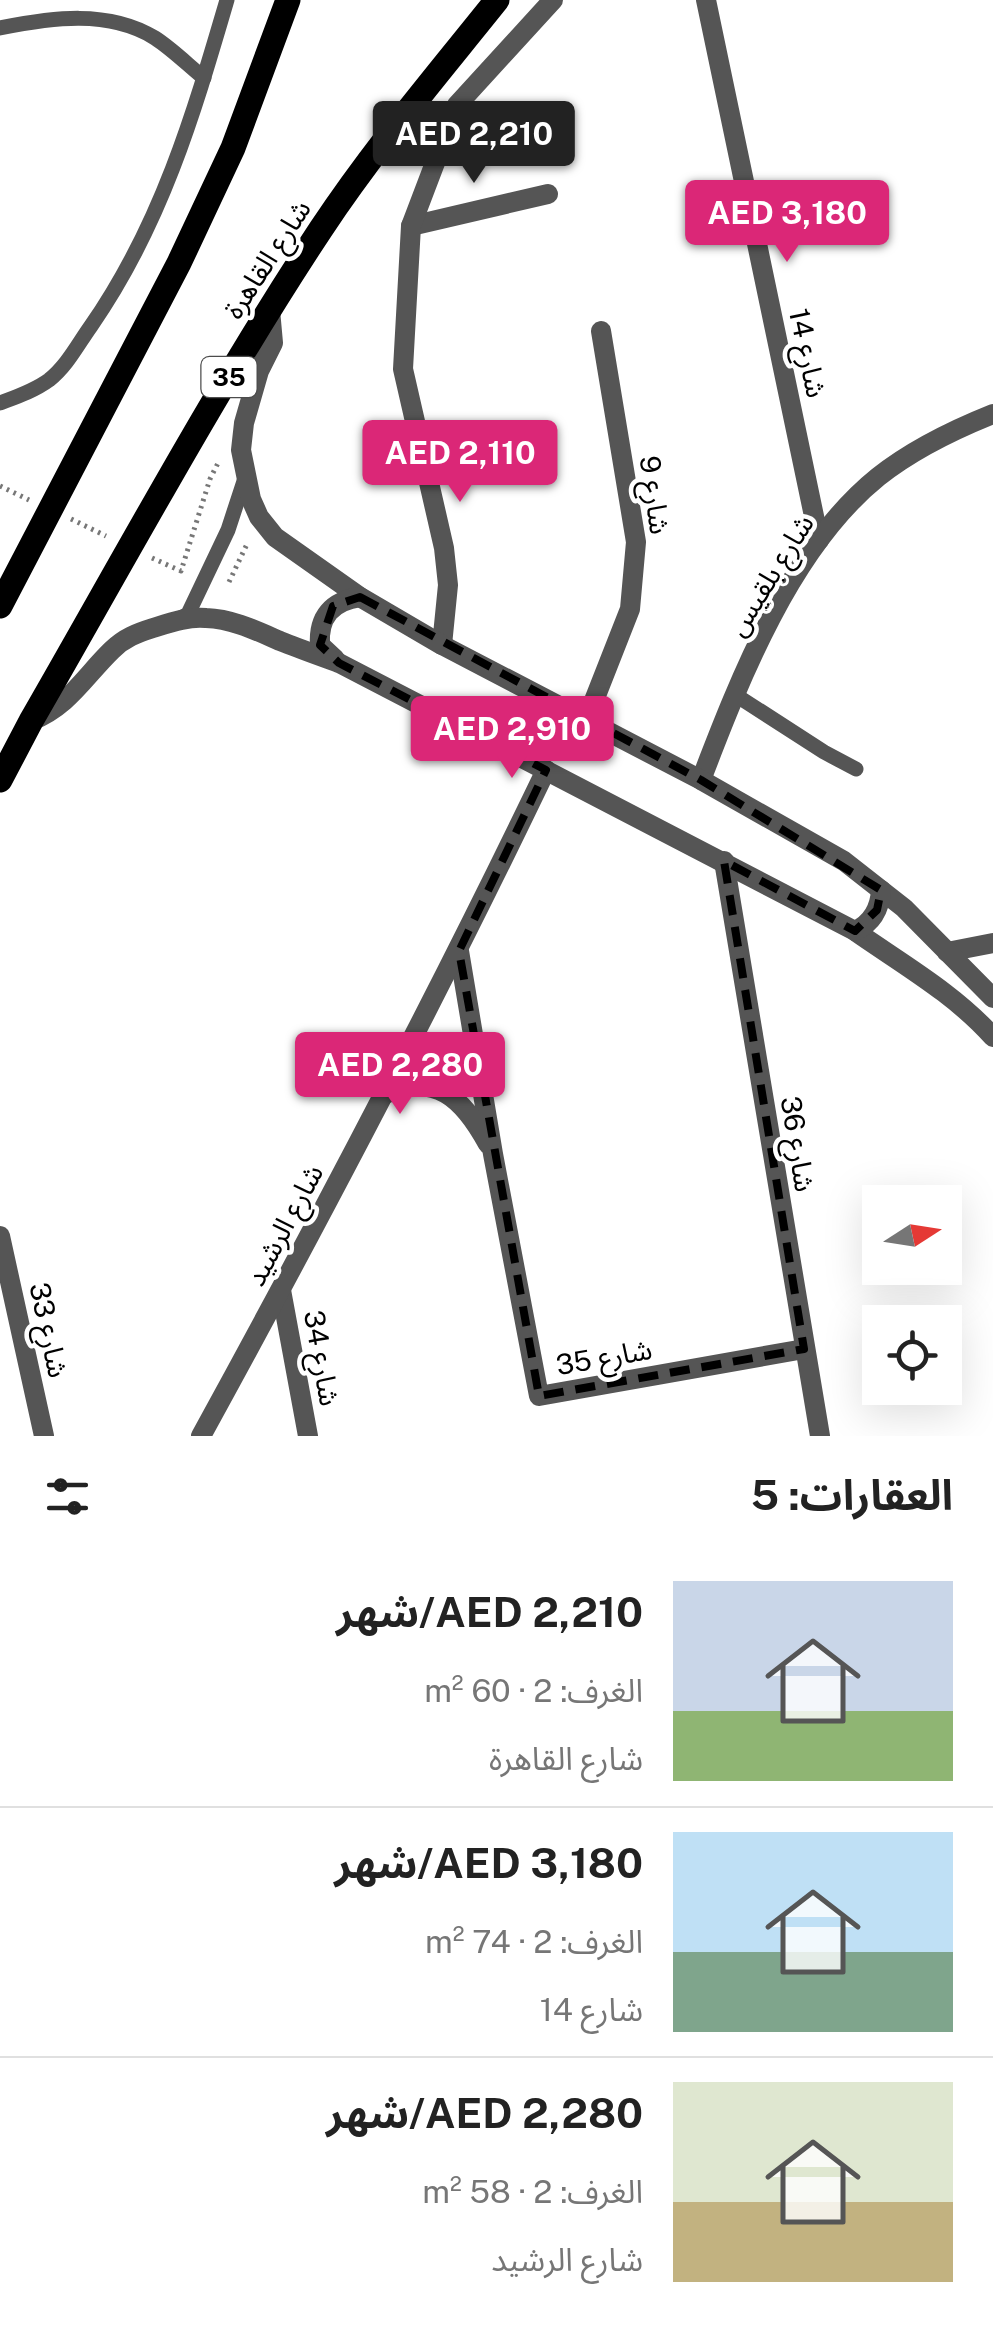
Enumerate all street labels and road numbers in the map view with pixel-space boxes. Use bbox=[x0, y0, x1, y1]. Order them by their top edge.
street label: شارع القاهرة bbox=[216, 193, 321, 327]
street label: شارع 14 bbox=[778, 305, 834, 402]
road number: 35 bbox=[202, 357, 256, 397]
street label: شارع 9 bbox=[629, 454, 677, 537]
street label: شارع بلقيس bbox=[719, 508, 824, 644]
street label: شارع 36 bbox=[770, 1094, 822, 1195]
street label: شارع الرشيد bbox=[238, 1158, 334, 1294]
street label: شارع 33 bbox=[18, 1279, 76, 1382]
street label: شارع 34 bbox=[293, 1307, 347, 1409]
street label: شارع 35 bbox=[553, 1332, 655, 1386]

